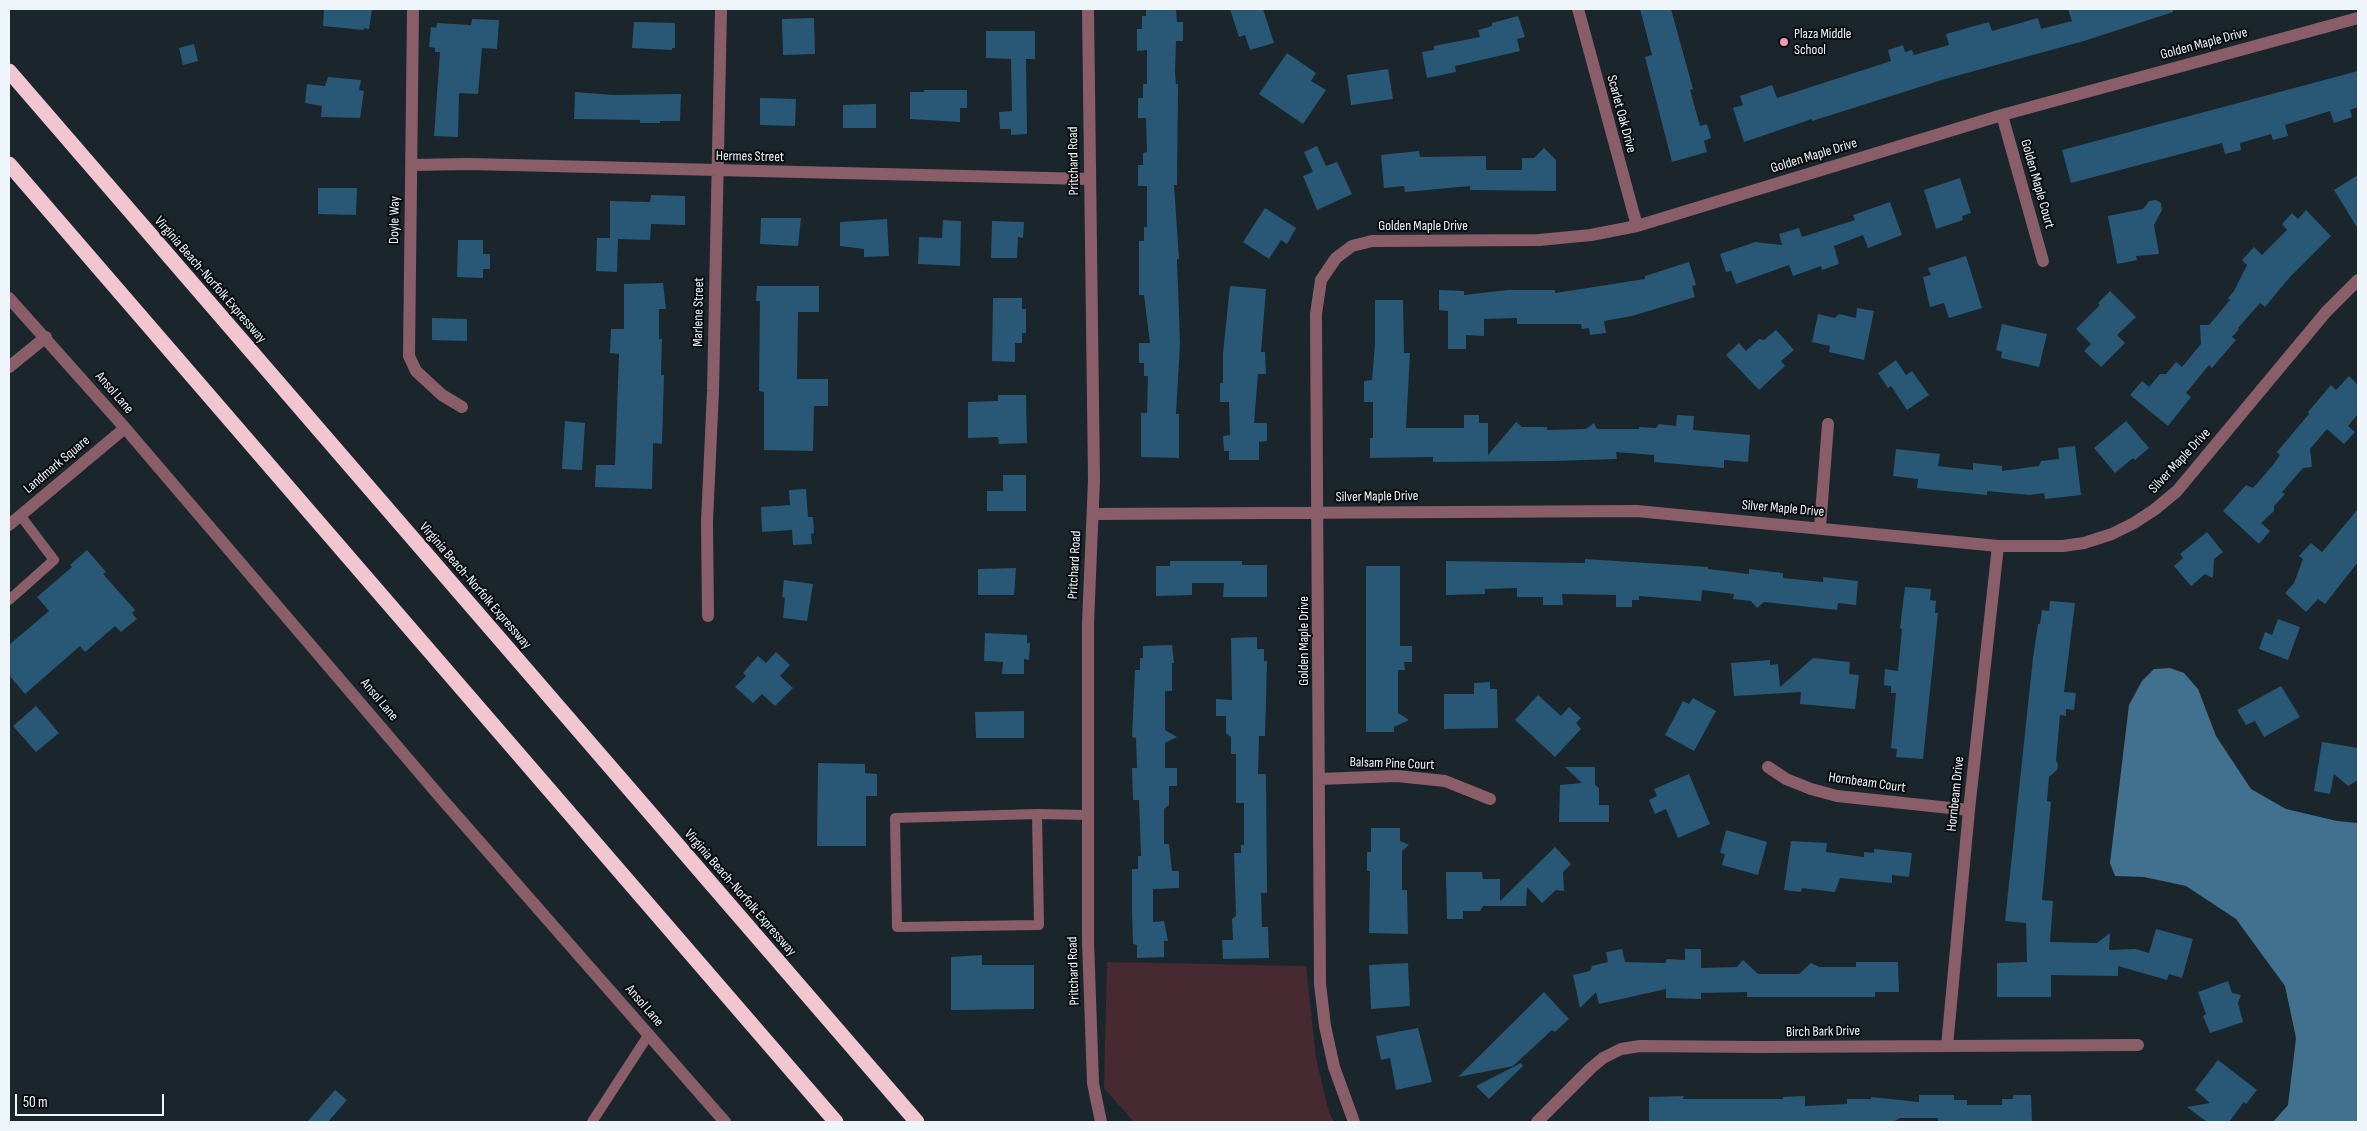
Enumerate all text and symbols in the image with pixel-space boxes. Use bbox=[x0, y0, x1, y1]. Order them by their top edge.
street label: Golden Maple Drive bbox=[2159, 24, 2249, 64]
place label: Plaza Middle School bbox=[1794, 26, 1851, 58]
marker: Plaza Middle School bbox=[1778, 36, 1790, 48]
street label: Scarlet Oak Drive bbox=[1603, 73, 1639, 155]
street label: Pritchard Road bbox=[1065, 126, 1083, 196]
street label: Golden Maple Drive bbox=[1769, 135, 1859, 177]
street label: Golden Maple Court bbox=[2016, 138, 2058, 230]
street label: Hermes Street bbox=[716, 148, 784, 166]
street label: Doyle Way bbox=[386, 196, 404, 244]
street label: Virginia Beach-Norfolk Expressway bbox=[150, 213, 270, 347]
street label: Golden Maple Drive bbox=[1378, 218, 1468, 234]
street label: Marlene Street bbox=[690, 277, 708, 347]
street label: Ansol Lane bbox=[91, 369, 137, 417]
street label: Silver Maple Drive bbox=[2146, 425, 2214, 497]
street label: Landmark Square bbox=[21, 433, 93, 497]
street label: Silver Maple Drive bbox=[1335, 488, 1419, 506]
street label: Silver Maple Drive bbox=[1741, 497, 1825, 521]
street label: Virginia Beach-Norfolk Expressway bbox=[415, 519, 535, 653]
street label: Pritchard Road bbox=[1065, 530, 1085, 600]
street label: Golden Maple Drive bbox=[1296, 596, 1312, 686]
street label: Ansol Lane bbox=[356, 675, 402, 725]
street label: Balsam Pine Court bbox=[1349, 754, 1435, 774]
street label: Hornbeam Drive bbox=[1944, 756, 1968, 832]
street label: Hornbeam Court bbox=[1827, 769, 1907, 797]
street label: Virginia Beach-Norfolk Expressway bbox=[680, 826, 800, 960]
street label: Pritchard Road bbox=[1064, 936, 1084, 1006]
street label: Ansol Lane bbox=[621, 982, 667, 1030]
street label: Birch Bark Drive bbox=[1786, 1023, 1860, 1041]
scale bar bbox=[18, 1084, 166, 1116]
text: 50 m bbox=[23, 1093, 48, 1112]

